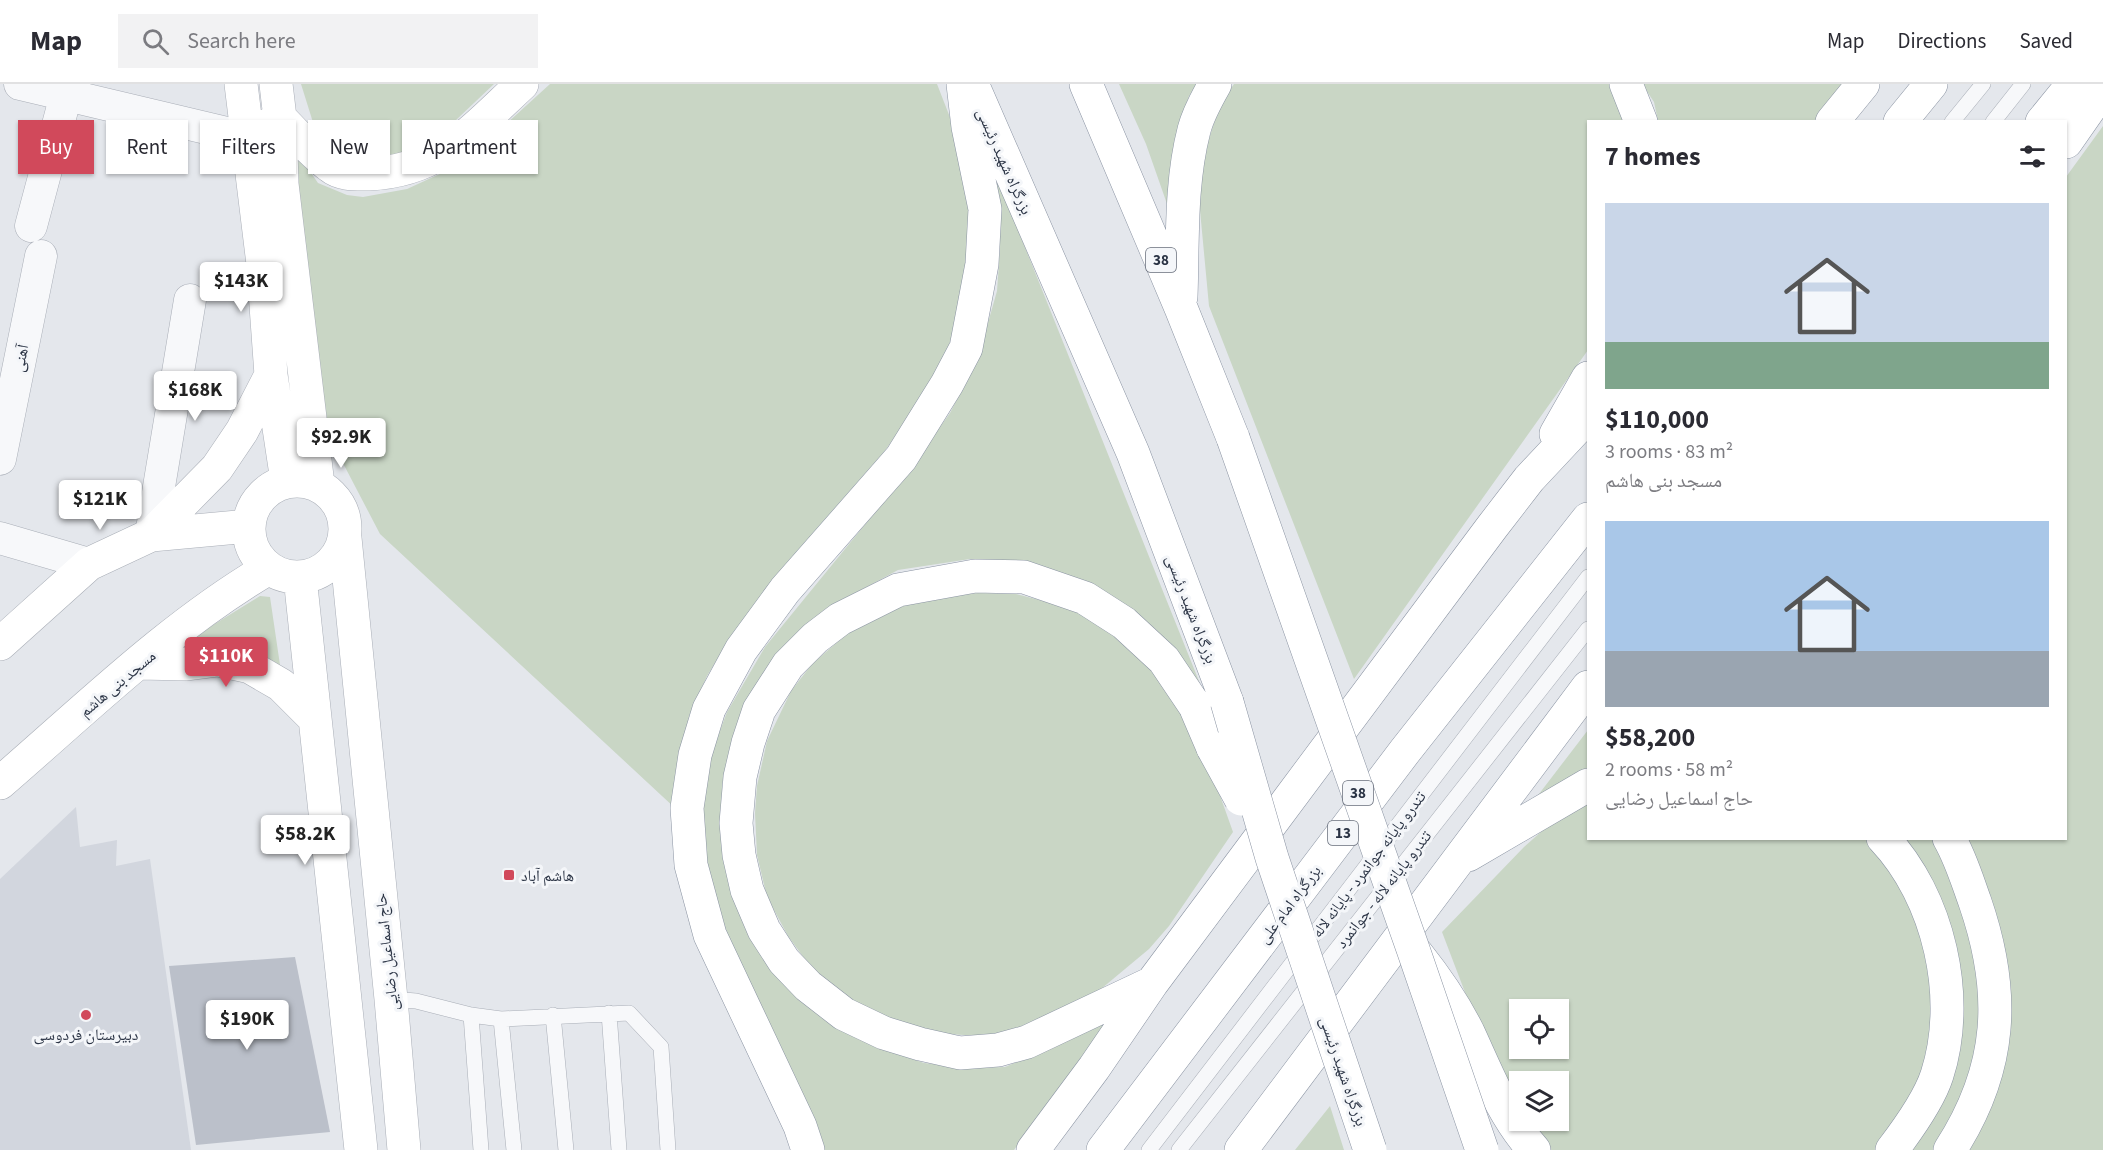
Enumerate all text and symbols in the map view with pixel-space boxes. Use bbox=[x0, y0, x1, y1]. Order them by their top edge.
search box bbox=[118, 14, 538, 68]
text: Map bbox=[30, 21, 82, 61]
icon: search bbox=[139, 25, 172, 58]
text: Search here bbox=[187, 25, 296, 57]
text: Map bbox=[1827, 26, 1865, 56]
text: Directions bbox=[1898, 26, 1986, 56]
text: Saved bbox=[2019, 26, 2073, 56]
street label: بزرگراه شهید رئیسی bbox=[971, 104, 1037, 218]
chip: Buy bbox=[18, 120, 94, 174]
chip: Rent bbox=[106, 120, 188, 174]
chip: Filters bbox=[200, 120, 296, 174]
chip: New bbox=[308, 120, 390, 174]
chip: Apartment bbox=[402, 120, 538, 174]
text: 7 homes bbox=[1605, 138, 1700, 175]
icon: filters bbox=[2016, 140, 2049, 173]
icon: home bbox=[1773, 242, 1881, 350]
road number: 38 bbox=[1146, 248, 1176, 272]
pin: $143K bbox=[199, 262, 283, 313]
text: $143K bbox=[214, 267, 268, 295]
street label: آهنی bbox=[8, 342, 35, 374]
pin: $168K bbox=[153, 371, 237, 422]
text: $168K bbox=[168, 376, 222, 404]
text: $110,000 bbox=[1605, 401, 1709, 438]
pin: $92.9K bbox=[292, 418, 390, 469]
text: $92.9K bbox=[311, 423, 371, 451]
text: 3 rooms · 83 m² bbox=[1605, 438, 1733, 466]
text: مسجد بنی هاشم bbox=[1605, 467, 1722, 495]
pin: $121K bbox=[58, 480, 142, 531]
text: $121K bbox=[73, 485, 127, 513]
street label: بزرگراه شهید رئیسی bbox=[1160, 552, 1222, 667]
icon: home bbox=[1773, 560, 1881, 668]
pin: $110K bbox=[184, 637, 268, 688]
text: $110K bbox=[199, 642, 253, 670]
street label: مسجد بنی هاشم bbox=[75, 645, 161, 722]
text: $58,200 bbox=[1605, 719, 1695, 756]
text: 2 rooms · 58 m² bbox=[1605, 756, 1733, 784]
road number: 38 bbox=[1343, 781, 1373, 805]
text: حاج اسماعیل رضایی bbox=[1605, 785, 1753, 813]
street label: تندرو پایانه جوانمرد - پایانه لاله bbox=[1306, 787, 1431, 942]
pin: $58.2K bbox=[256, 815, 354, 866]
text: $58.2K bbox=[275, 820, 335, 848]
road number: 13 bbox=[1328, 821, 1358, 845]
street label: تندرو پایانه لاله - جوانمرد bbox=[1331, 826, 1437, 953]
street label: بزرگراه امام علی bbox=[1253, 861, 1327, 948]
place label: هاشم آباد bbox=[521, 865, 574, 887]
marker: هاشم آباد bbox=[502, 868, 516, 882]
street label: حاج اسماعیل رضایی bbox=[370, 892, 404, 1012]
map controls bbox=[1509, 999, 1569, 1131]
button: locate bbox=[1509, 999, 1569, 1059]
pin: $190K bbox=[205, 1000, 289, 1051]
text: $190K bbox=[220, 1005, 274, 1033]
marker: دبیرستان فردوسی bbox=[79, 1008, 93, 1022]
street label: بزرگراه شهید رئیسی bbox=[1314, 1013, 1372, 1129]
place label: دبیرستان فردوسی bbox=[34, 1024, 138, 1046]
button: layers bbox=[1509, 1071, 1569, 1131]

